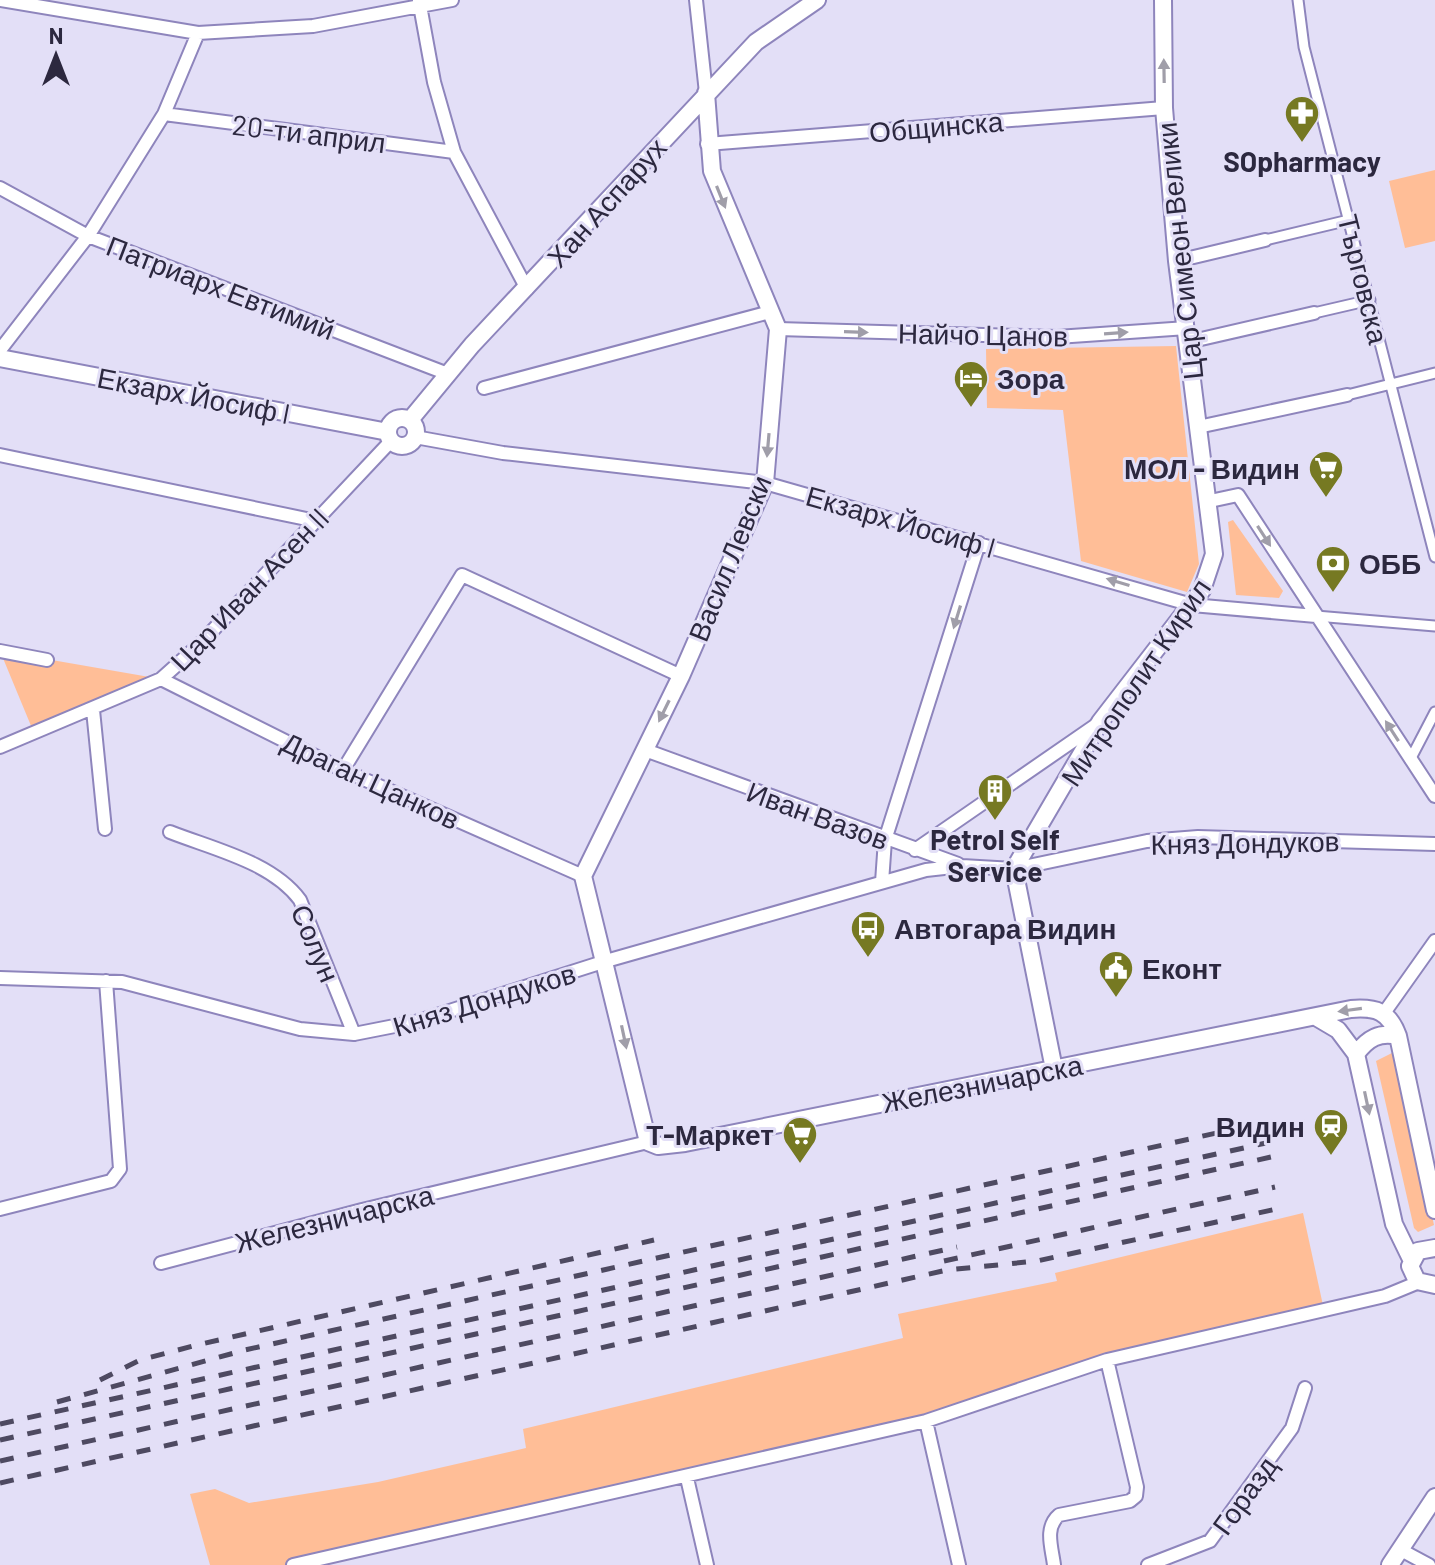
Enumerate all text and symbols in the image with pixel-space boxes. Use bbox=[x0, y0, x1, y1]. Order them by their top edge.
north arrow bbox=[16, 16, 96, 96]
text: N bbox=[49, 22, 63, 48]
one-way arrow bbox=[1157, 58, 1170, 83]
pharmacy icon: SOpharmacy bbox=[1283, 94, 1321, 144]
street label: Общинска bbox=[868, 103, 1005, 149]
street label: 20-ти април bbox=[230, 107, 388, 159]
street label: Цар Симеон Велики bbox=[1149, 121, 1209, 381]
street label: Хан Аспарух bbox=[539, 130, 673, 274]
place label: SOpharmacy bbox=[1223, 144, 1381, 178]
one-way arrow bbox=[715, 185, 728, 209]
street label: Търговска bbox=[1331, 211, 1397, 348]
street label: Патриарх Евтимий bbox=[102, 228, 340, 346]
street label: Найчо Цанов bbox=[898, 316, 1068, 352]
one-way arrow bbox=[844, 326, 869, 339]
one-way arrow bbox=[1104, 326, 1129, 339]
hotel icon: Зора bbox=[952, 359, 990, 409]
street label: Екзарх Йосиф I bbox=[95, 360, 293, 430]
place label: Зора bbox=[997, 361, 1065, 395]
one-way arrow bbox=[761, 433, 774, 458]
supermarket icon: МОЛ - Видин bbox=[1307, 449, 1345, 499]
place label: МОЛ - Видин bbox=[1124, 451, 1300, 485]
street label: Васил Левски bbox=[680, 470, 778, 646]
street label: Екзарх Йосиф I bbox=[802, 478, 1000, 564]
street label: Цар Иван Асен II bbox=[163, 501, 335, 677]
one-way arrow bbox=[1257, 525, 1271, 547]
bank icon: ОББ bbox=[1314, 544, 1352, 594]
place label: ОББ bbox=[1359, 546, 1421, 580]
street label: Митрополит Кирил bbox=[1053, 572, 1217, 792]
one-way arrow bbox=[1106, 575, 1130, 588]
one-way arrow bbox=[950, 605, 962, 630]
one-way arrow bbox=[657, 700, 671, 723]
one-way arrow bbox=[1384, 721, 1399, 742]
street label: Драган Цанков bbox=[277, 724, 465, 836]
building icon: Petrol Self Service bbox=[976, 772, 1014, 822]
street label: Иван Вазов bbox=[743, 774, 893, 856]
place label: Petrol Self Service bbox=[930, 822, 1060, 888]
street label: Княз Дондуков bbox=[1150, 823, 1340, 861]
street label: Солун bbox=[285, 899, 347, 987]
bus stop icon: Автогара Видин bbox=[849, 909, 887, 959]
place label: Автогара Видин bbox=[894, 911, 1116, 945]
public building icon: Еконт bbox=[1097, 949, 1135, 999]
place label: Еконт bbox=[1142, 951, 1222, 985]
street label: Княз Дондуков bbox=[389, 955, 579, 1043]
one-way arrow bbox=[1338, 1004, 1363, 1017]
one-way arrow bbox=[618, 1025, 631, 1050]
street label: Железничарска bbox=[879, 1047, 1086, 1119]
one-way arrow bbox=[1361, 1091, 1374, 1116]
station icon: Видин bbox=[1312, 1107, 1350, 1157]
place label: Видин bbox=[1216, 1109, 1305, 1143]
supermarket icon: Т-Маркет bbox=[781, 1115, 819, 1165]
place label: Т-Маркет bbox=[646, 1117, 774, 1151]
street label: Железничарска bbox=[231, 1177, 437, 1259]
street label: Горазд bbox=[1204, 1449, 1284, 1541]

